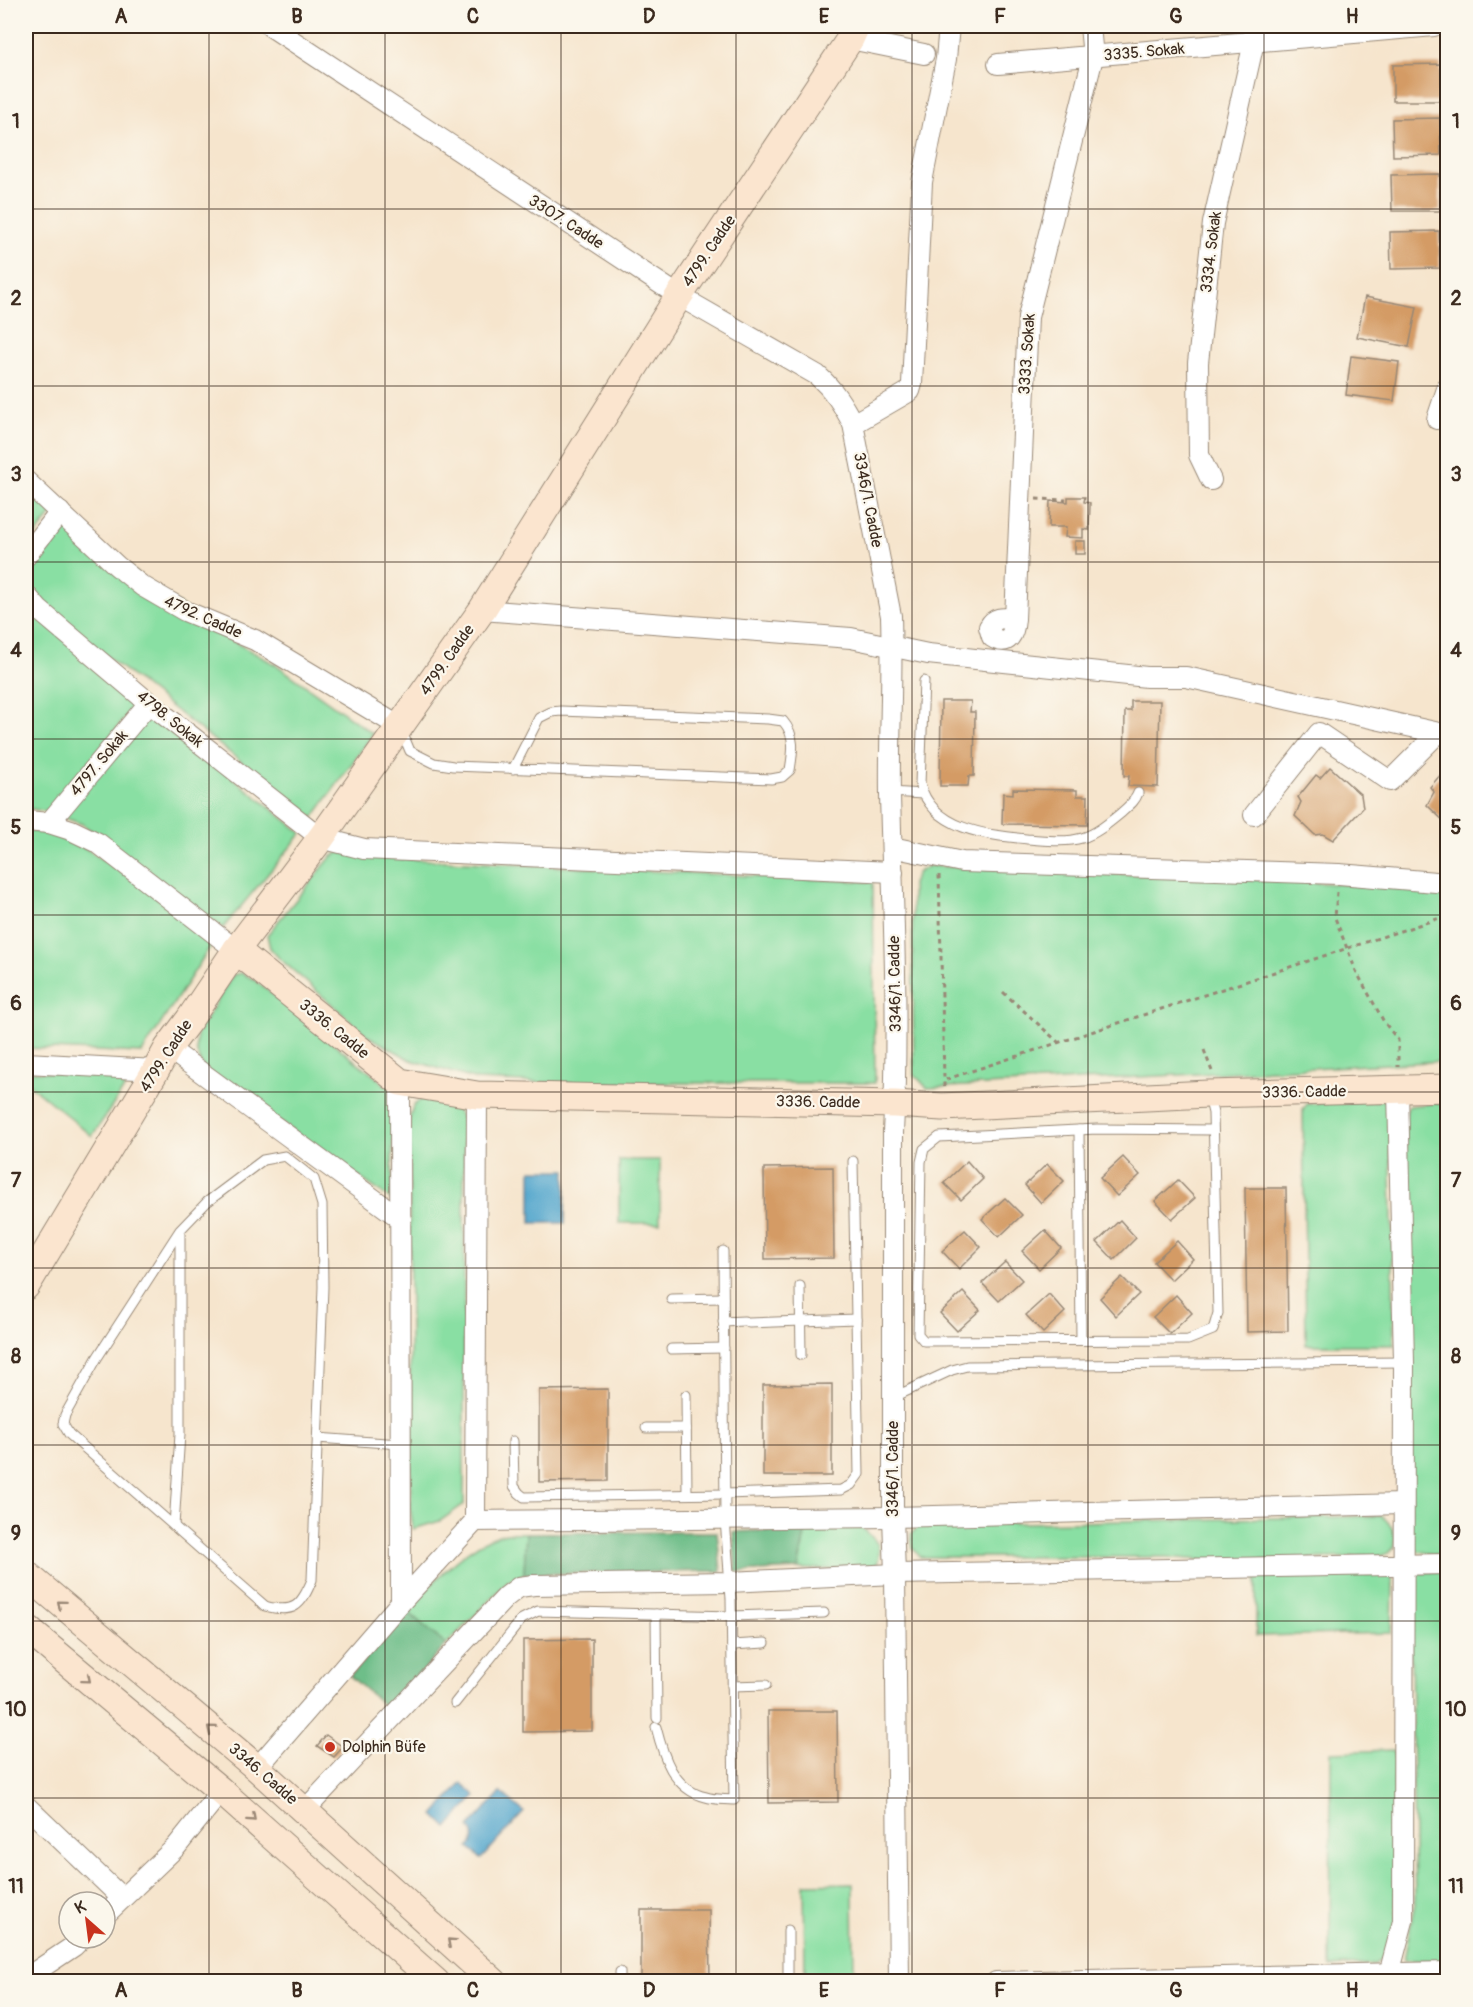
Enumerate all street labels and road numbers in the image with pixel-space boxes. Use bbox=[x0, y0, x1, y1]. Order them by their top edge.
street label: 3335. Sokak bbox=[1103, 38, 1186, 65]
street label: 3307. Cadde bbox=[525, 190, 607, 254]
street label: 3334. Sokak bbox=[1196, 210, 1226, 294]
street label: 4799. Cadde bbox=[678, 211, 740, 291]
street label: 3333. Sokak bbox=[1014, 312, 1040, 395]
street label: 3346/1. Cadde bbox=[849, 451, 887, 549]
street label: 4792. Cadde bbox=[161, 591, 245, 643]
street label: 4799. Cadde bbox=[415, 620, 479, 699]
street label: 4798. Sokak bbox=[133, 686, 208, 752]
street label: 4797. Sokak bbox=[66, 726, 133, 800]
street label: 3346/1. Cadde bbox=[884, 935, 906, 1032]
street label: 3336. Cadde bbox=[295, 995, 373, 1063]
street label: 4799. Cadde bbox=[135, 1016, 197, 1096]
street label: 3336. Cadde bbox=[1262, 1081, 1346, 1103]
street label: 3336. Cadde bbox=[776, 1091, 860, 1113]
street label: 3346/1. Cadde bbox=[883, 1421, 903, 1517]
street label: 3346. Cadde bbox=[225, 1739, 302, 1809]

